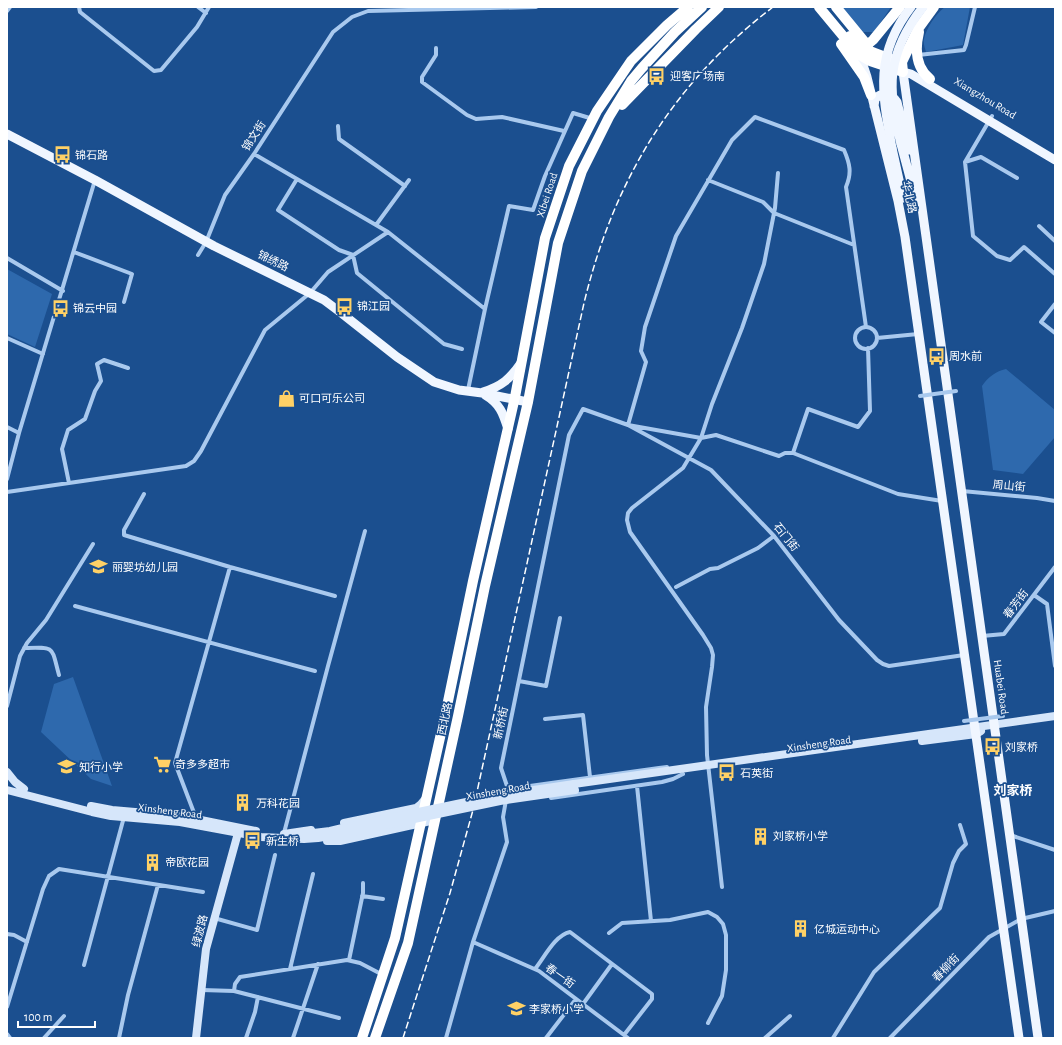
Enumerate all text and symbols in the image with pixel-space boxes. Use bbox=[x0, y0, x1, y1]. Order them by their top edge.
bus stop icon: 迎客广场南 bbox=[647, 66, 667, 86]
place label: 迎客广场南 bbox=[670, 70, 725, 82]
street label: Xiangzhou Road bbox=[952, 75, 1018, 121]
street label: 锦文街 bbox=[240, 119, 268, 153]
bus stop icon: 锦石路 bbox=[52, 145, 72, 165]
place label: 锦石路 bbox=[75, 149, 108, 161]
street label: Xibei Road bbox=[535, 171, 559, 219]
street label: 华北路 bbox=[900, 179, 919, 214]
street label: 锦绣路 bbox=[256, 248, 291, 273]
bus stop icon: 锦江园 bbox=[334, 296, 354, 316]
bus stop icon: 锦云中园 bbox=[50, 298, 70, 318]
place label: 锦江园 bbox=[357, 300, 390, 312]
place label: 锦云中园 bbox=[73, 302, 117, 314]
bus stop icon: 周水前 bbox=[926, 346, 946, 366]
place label: 周水前 bbox=[949, 350, 982, 362]
shop icon: 可口可乐公司 bbox=[276, 388, 296, 408]
place label: 可口可乐公司 bbox=[299, 392, 365, 404]
street label: 周山街 bbox=[992, 478, 1026, 493]
street label: 石门街 bbox=[771, 520, 801, 553]
school or university icon: 丽婴坊幼儿园 bbox=[89, 557, 109, 577]
place label: 丽婴坊幼儿园 bbox=[112, 561, 178, 573]
street label: 春芳街 bbox=[1001, 587, 1030, 620]
street label: Huabei Road bbox=[992, 659, 1010, 715]
street label: 西北路 bbox=[435, 702, 454, 736]
street label: 新桥街 bbox=[491, 706, 510, 740]
street label: Xinsheng Road bbox=[786, 734, 852, 754]
bus stop icon: 刘家桥 bbox=[982, 737, 1002, 757]
place label: 刘家桥 bbox=[1005, 741, 1038, 753]
supermarket icon: 奇多多超市 bbox=[152, 754, 172, 774]
school or university icon: 知行小学 bbox=[56, 757, 76, 777]
place label: 奇多多超市 bbox=[175, 758, 230, 770]
place label: 知行小学 bbox=[79, 761, 123, 773]
bus stop icon: 石英街 bbox=[717, 763, 737, 783]
place label: 石英街 bbox=[740, 767, 773, 779]
street label: Xinsheng Road bbox=[465, 780, 531, 802]
district label: 刘家桥 bbox=[993, 783, 1033, 798]
building icon: 万科花园 bbox=[233, 793, 253, 813]
place label: 万科花园 bbox=[256, 798, 300, 809]
street label: Xinsheng Road bbox=[137, 802, 203, 820]
building icon: 刘家桥小学 bbox=[750, 826, 770, 846]
place label: 刘家桥小学 bbox=[773, 830, 828, 842]
bus stop icon: 新生桥 bbox=[243, 831, 263, 851]
place label: 新生桥 bbox=[266, 835, 299, 847]
building icon: 帝欧花园 bbox=[142, 852, 162, 872]
place label: 帝欧花园 bbox=[165, 856, 209, 868]
street label: 绿波路 bbox=[190, 913, 209, 948]
building icon: 亿城运动中心 bbox=[791, 919, 811, 939]
place label: 亿城运动中心 bbox=[814, 923, 880, 935]
street label: 春柳街 bbox=[930, 952, 961, 984]
street label: 春一街 bbox=[543, 961, 577, 990]
school or university icon: 李家桥小学 bbox=[506, 999, 526, 1019]
scale bar bbox=[18, 1003, 95, 1029]
place label: 李家桥小学 bbox=[529, 1003, 584, 1015]
text: 100 m bbox=[24, 1011, 52, 1023]

